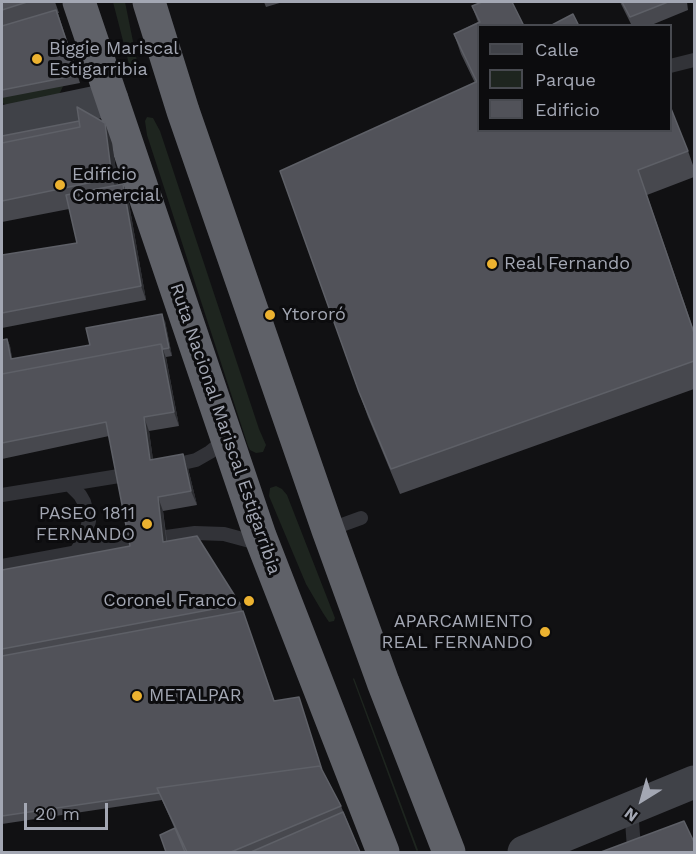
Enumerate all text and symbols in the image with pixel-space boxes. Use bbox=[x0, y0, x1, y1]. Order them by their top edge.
legend bbox=[477, 24, 672, 132]
place label: Biggie Mariscal Estigarribia bbox=[49, 38, 179, 80]
text: Calle bbox=[535, 39, 579, 60]
marker: Biggie Mariscal Estigarribia bbox=[30, 52, 44, 66]
text: Parque bbox=[535, 69, 596, 90]
text: Edificio bbox=[535, 99, 600, 120]
place label: Edificio Comercial bbox=[72, 164, 160, 207]
marker: Edificio Comercial bbox=[53, 178, 67, 192]
place label: Real Fernando bbox=[504, 253, 630, 275]
marker: Real Fernando bbox=[485, 257, 499, 271]
street label: Ruta Nacional Mariscal Estigarribia bbox=[165, 281, 285, 577]
place label: Ytororó bbox=[282, 304, 346, 326]
marker: Ytororó bbox=[263, 308, 277, 322]
place label: PASEO 1811 FERNANDO bbox=[36, 503, 135, 546]
marker: PASEO 1811 FERNANDO bbox=[140, 517, 154, 531]
place label: Coronel Franco bbox=[103, 590, 237, 612]
marker: Coronel Franco bbox=[242, 594, 256, 608]
place label: APARCAMIENTO REAL FERNANDO bbox=[382, 611, 533, 654]
marker: APARCAMIENTO REAL FERNANDO bbox=[538, 625, 552, 639]
place label: METALPAR bbox=[149, 685, 242, 707]
marker: METALPAR bbox=[130, 689, 144, 703]
north arrow bbox=[612, 770, 672, 830]
scale bar bbox=[27, 791, 111, 829]
text: 20 m bbox=[35, 803, 80, 824]
text: N bbox=[620, 804, 641, 826]

